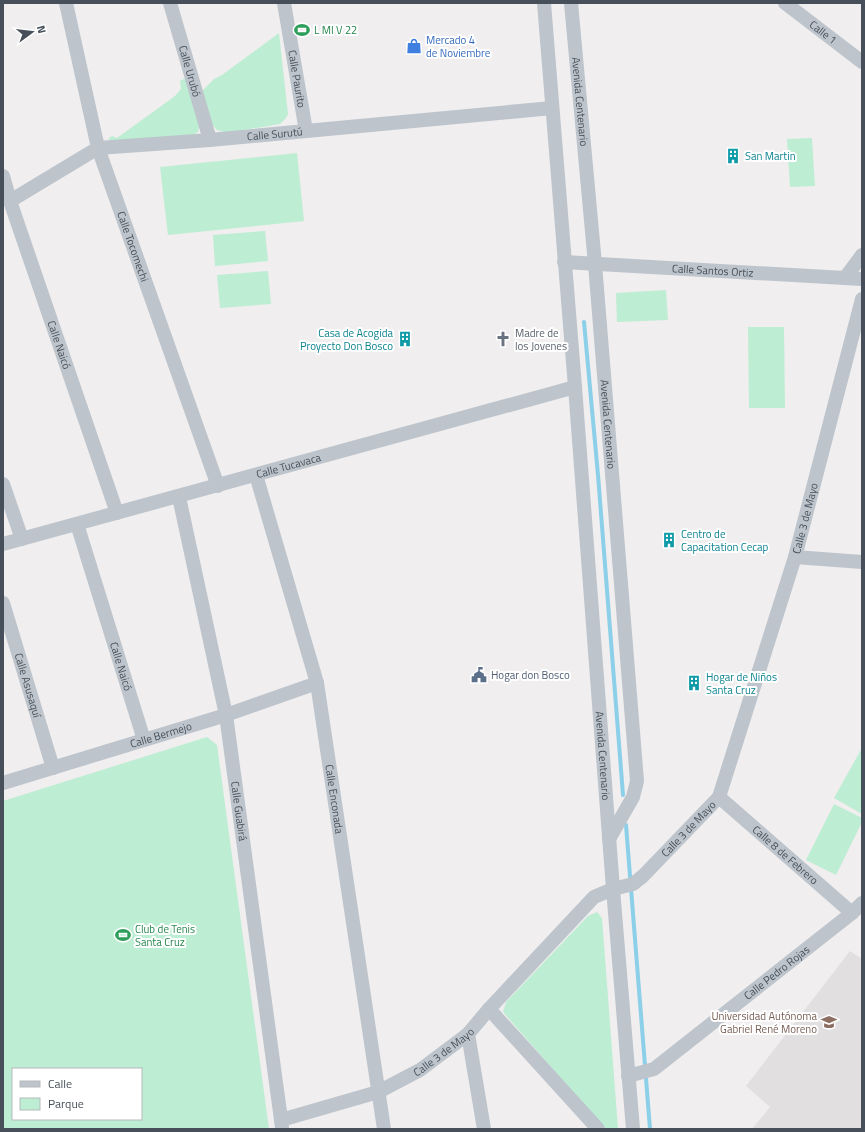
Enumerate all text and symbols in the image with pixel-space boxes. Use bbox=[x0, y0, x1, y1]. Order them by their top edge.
north arrow bbox=[12, 12, 52, 52]
street label: Calle 1 bbox=[806, 16, 840, 48]
sports icon: L MI V 22 bbox=[293, 21, 311, 39]
place label: L MI V 22 bbox=[314, 22, 357, 38]
text: N bbox=[33, 24, 50, 35]
place label: Mercado 4 de Noviembre bbox=[426, 32, 491, 61]
shop icon: Mercado 4 de Noviembre bbox=[405, 37, 423, 55]
street label: Calle Urubó bbox=[175, 44, 205, 99]
street label: Calle Paurito bbox=[284, 49, 310, 109]
street label: Avenida Centenario bbox=[568, 56, 592, 147]
street label: Calle Surutú bbox=[246, 123, 303, 145]
building icon: San Martin bbox=[724, 147, 742, 165]
place label: San Martin bbox=[745, 148, 796, 164]
street label: Calle Tocomechi bbox=[113, 209, 153, 284]
street label: Calle Santos Ortiz bbox=[672, 260, 754, 281]
street label: Calle Naicó bbox=[44, 318, 75, 371]
place label: Casa de Acogida Proyecto Don Bosco bbox=[300, 325, 393, 354]
place label: Madre de los Jovenes bbox=[515, 325, 567, 354]
building icon: Casa de Acogida Proyecto Don Bosco bbox=[396, 330, 414, 348]
church icon: Madre de los Jovenes bbox=[494, 330, 512, 348]
street label: Avenida Centenario bbox=[596, 379, 620, 470]
street label: Calle Tucavaca bbox=[254, 449, 323, 482]
street label: Calle 3 de Mayo bbox=[788, 481, 822, 555]
place label: Centro de Capacitation Cecap bbox=[681, 526, 769, 555]
building icon: Centro de Capacitation Cecap bbox=[660, 531, 678, 549]
street label: Calle Naicó bbox=[106, 640, 136, 693]
street label: Calle Asusaquí bbox=[11, 651, 46, 721]
public building icon: Hogar don Bosco bbox=[470, 666, 488, 684]
place label: Hogar don Bosco bbox=[491, 667, 570, 683]
place label: Hogar de Niños Santa Cruz bbox=[706, 669, 777, 698]
building icon: Hogar de Niños Santa Cruz bbox=[685, 674, 703, 692]
street label: Avenida Centenario bbox=[592, 710, 614, 801]
street label: Calle Bermejo bbox=[128, 718, 194, 752]
street label: Calle Enconada bbox=[321, 763, 348, 835]
street label: Calle Guabirá bbox=[227, 780, 251, 843]
street label: Calle 3 de Mayo bbox=[657, 797, 719, 861]
street label: Calle 8 de Febrero bbox=[749, 822, 822, 888]
place label: Club de Tenis Santa Cruz bbox=[135, 921, 195, 950]
sports icon: Club de Tenis Santa Cruz bbox=[114, 926, 132, 944]
street label: Calle Pedro Rojas bbox=[740, 941, 813, 1003]
place label: Universidad Autónoma Gabriel René Moreno bbox=[711, 1008, 817, 1037]
school or university icon: Universidad Autónoma Gabriel René Moreno bbox=[820, 1013, 838, 1031]
street label: Calle 3 de Mayo bbox=[410, 1024, 478, 1080]
legend bbox=[12, 1068, 142, 1120]
text: Calle bbox=[48, 1074, 72, 1093]
text: Parque bbox=[48, 1094, 84, 1113]

